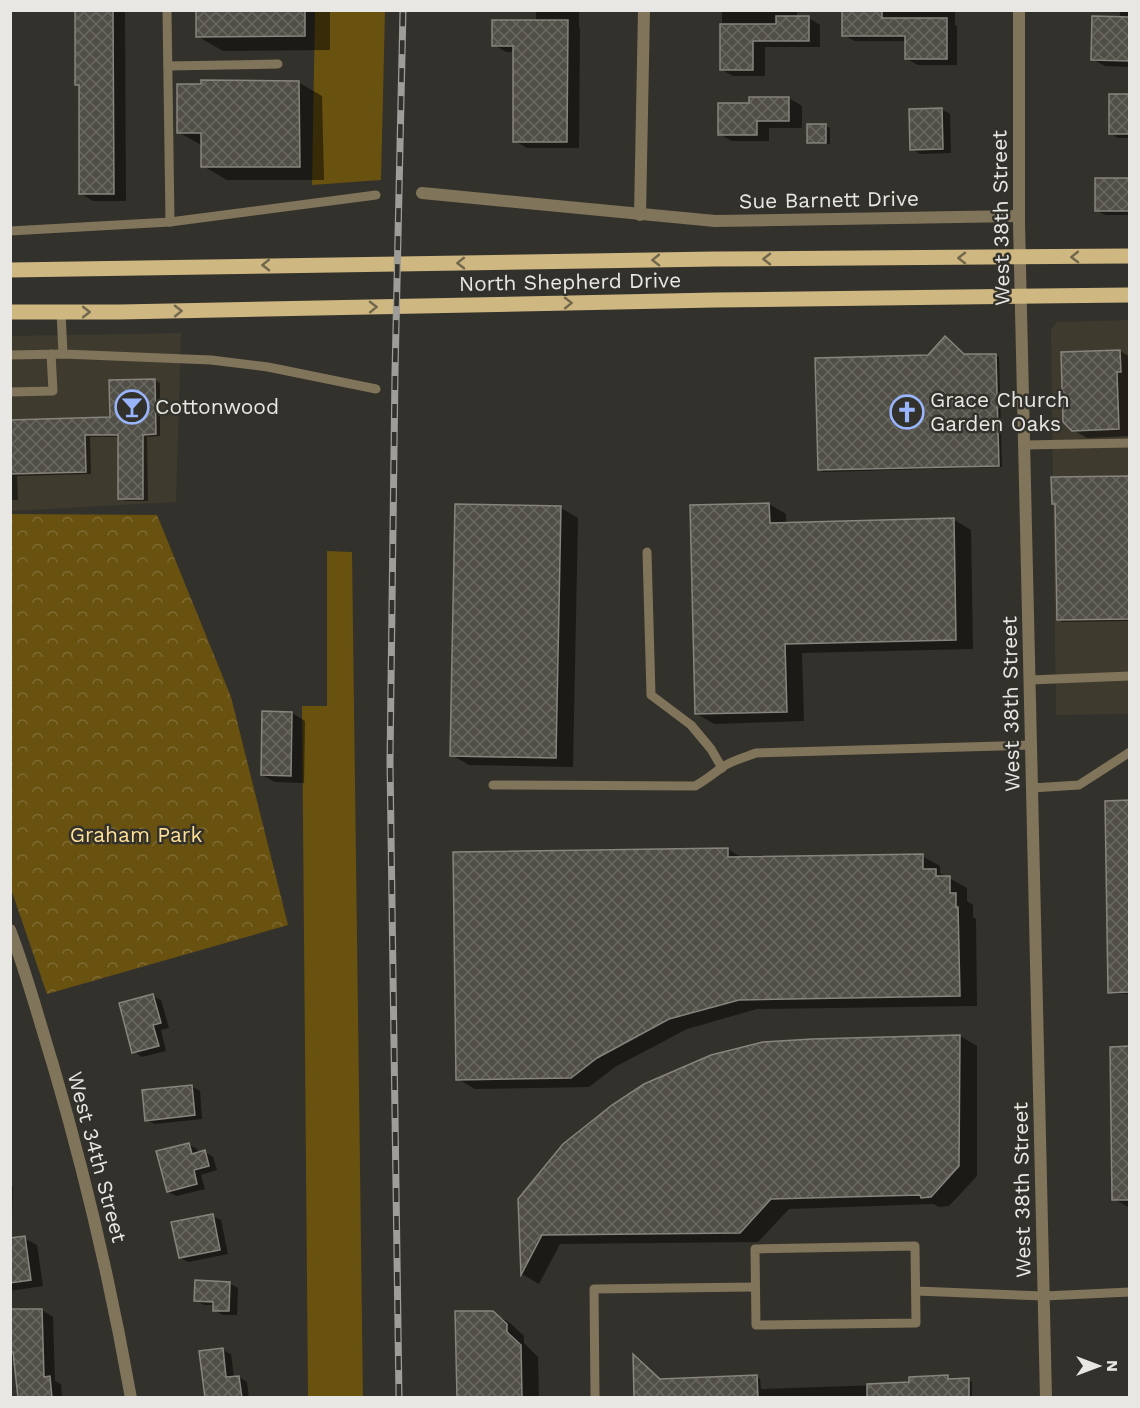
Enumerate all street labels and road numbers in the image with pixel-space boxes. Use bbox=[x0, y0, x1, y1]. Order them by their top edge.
street label: West 38th Street bbox=[986, 130, 1015, 306]
street label: Sue Barnett Drive bbox=[739, 185, 919, 214]
street label: North Shepherd Drive bbox=[459, 267, 681, 296]
street label: West 38th Street bbox=[996, 616, 1025, 792]
street label: West 34th Street bbox=[63, 1069, 132, 1245]
street label: West 38th Street bbox=[1007, 1102, 1036, 1278]

